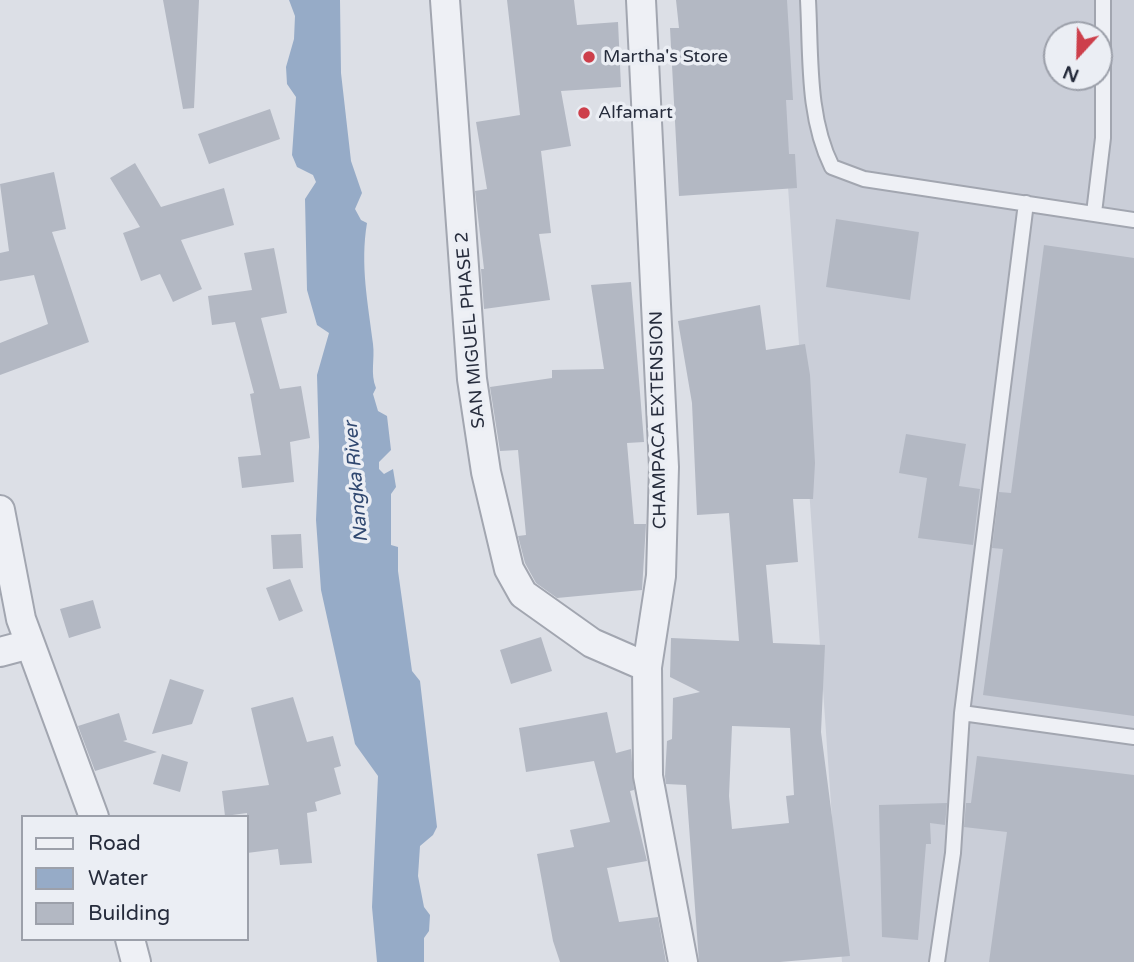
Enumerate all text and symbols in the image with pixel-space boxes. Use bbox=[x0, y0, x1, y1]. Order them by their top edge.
north arrow bbox=[1043, 21, 1113, 91]
place label: Martha's Store bbox=[603, 46, 728, 68]
marker: Martha's Store bbox=[581, 49, 597, 65]
text: N bbox=[1060, 61, 1082, 87]
place label: Alfamart bbox=[598, 102, 673, 124]
marker: Alfamart bbox=[576, 105, 592, 121]
street label: SAN MIGUEL PHASE 2 bbox=[452, 231, 490, 429]
street label: CHAMPACA EXTENSION bbox=[646, 311, 672, 529]
water label: Nangka River bbox=[340, 420, 374, 544]
legend bbox=[21, 815, 248, 941]
text: Road bbox=[88, 831, 141, 856]
text: Water bbox=[88, 866, 148, 891]
text: Building bbox=[88, 901, 170, 926]

